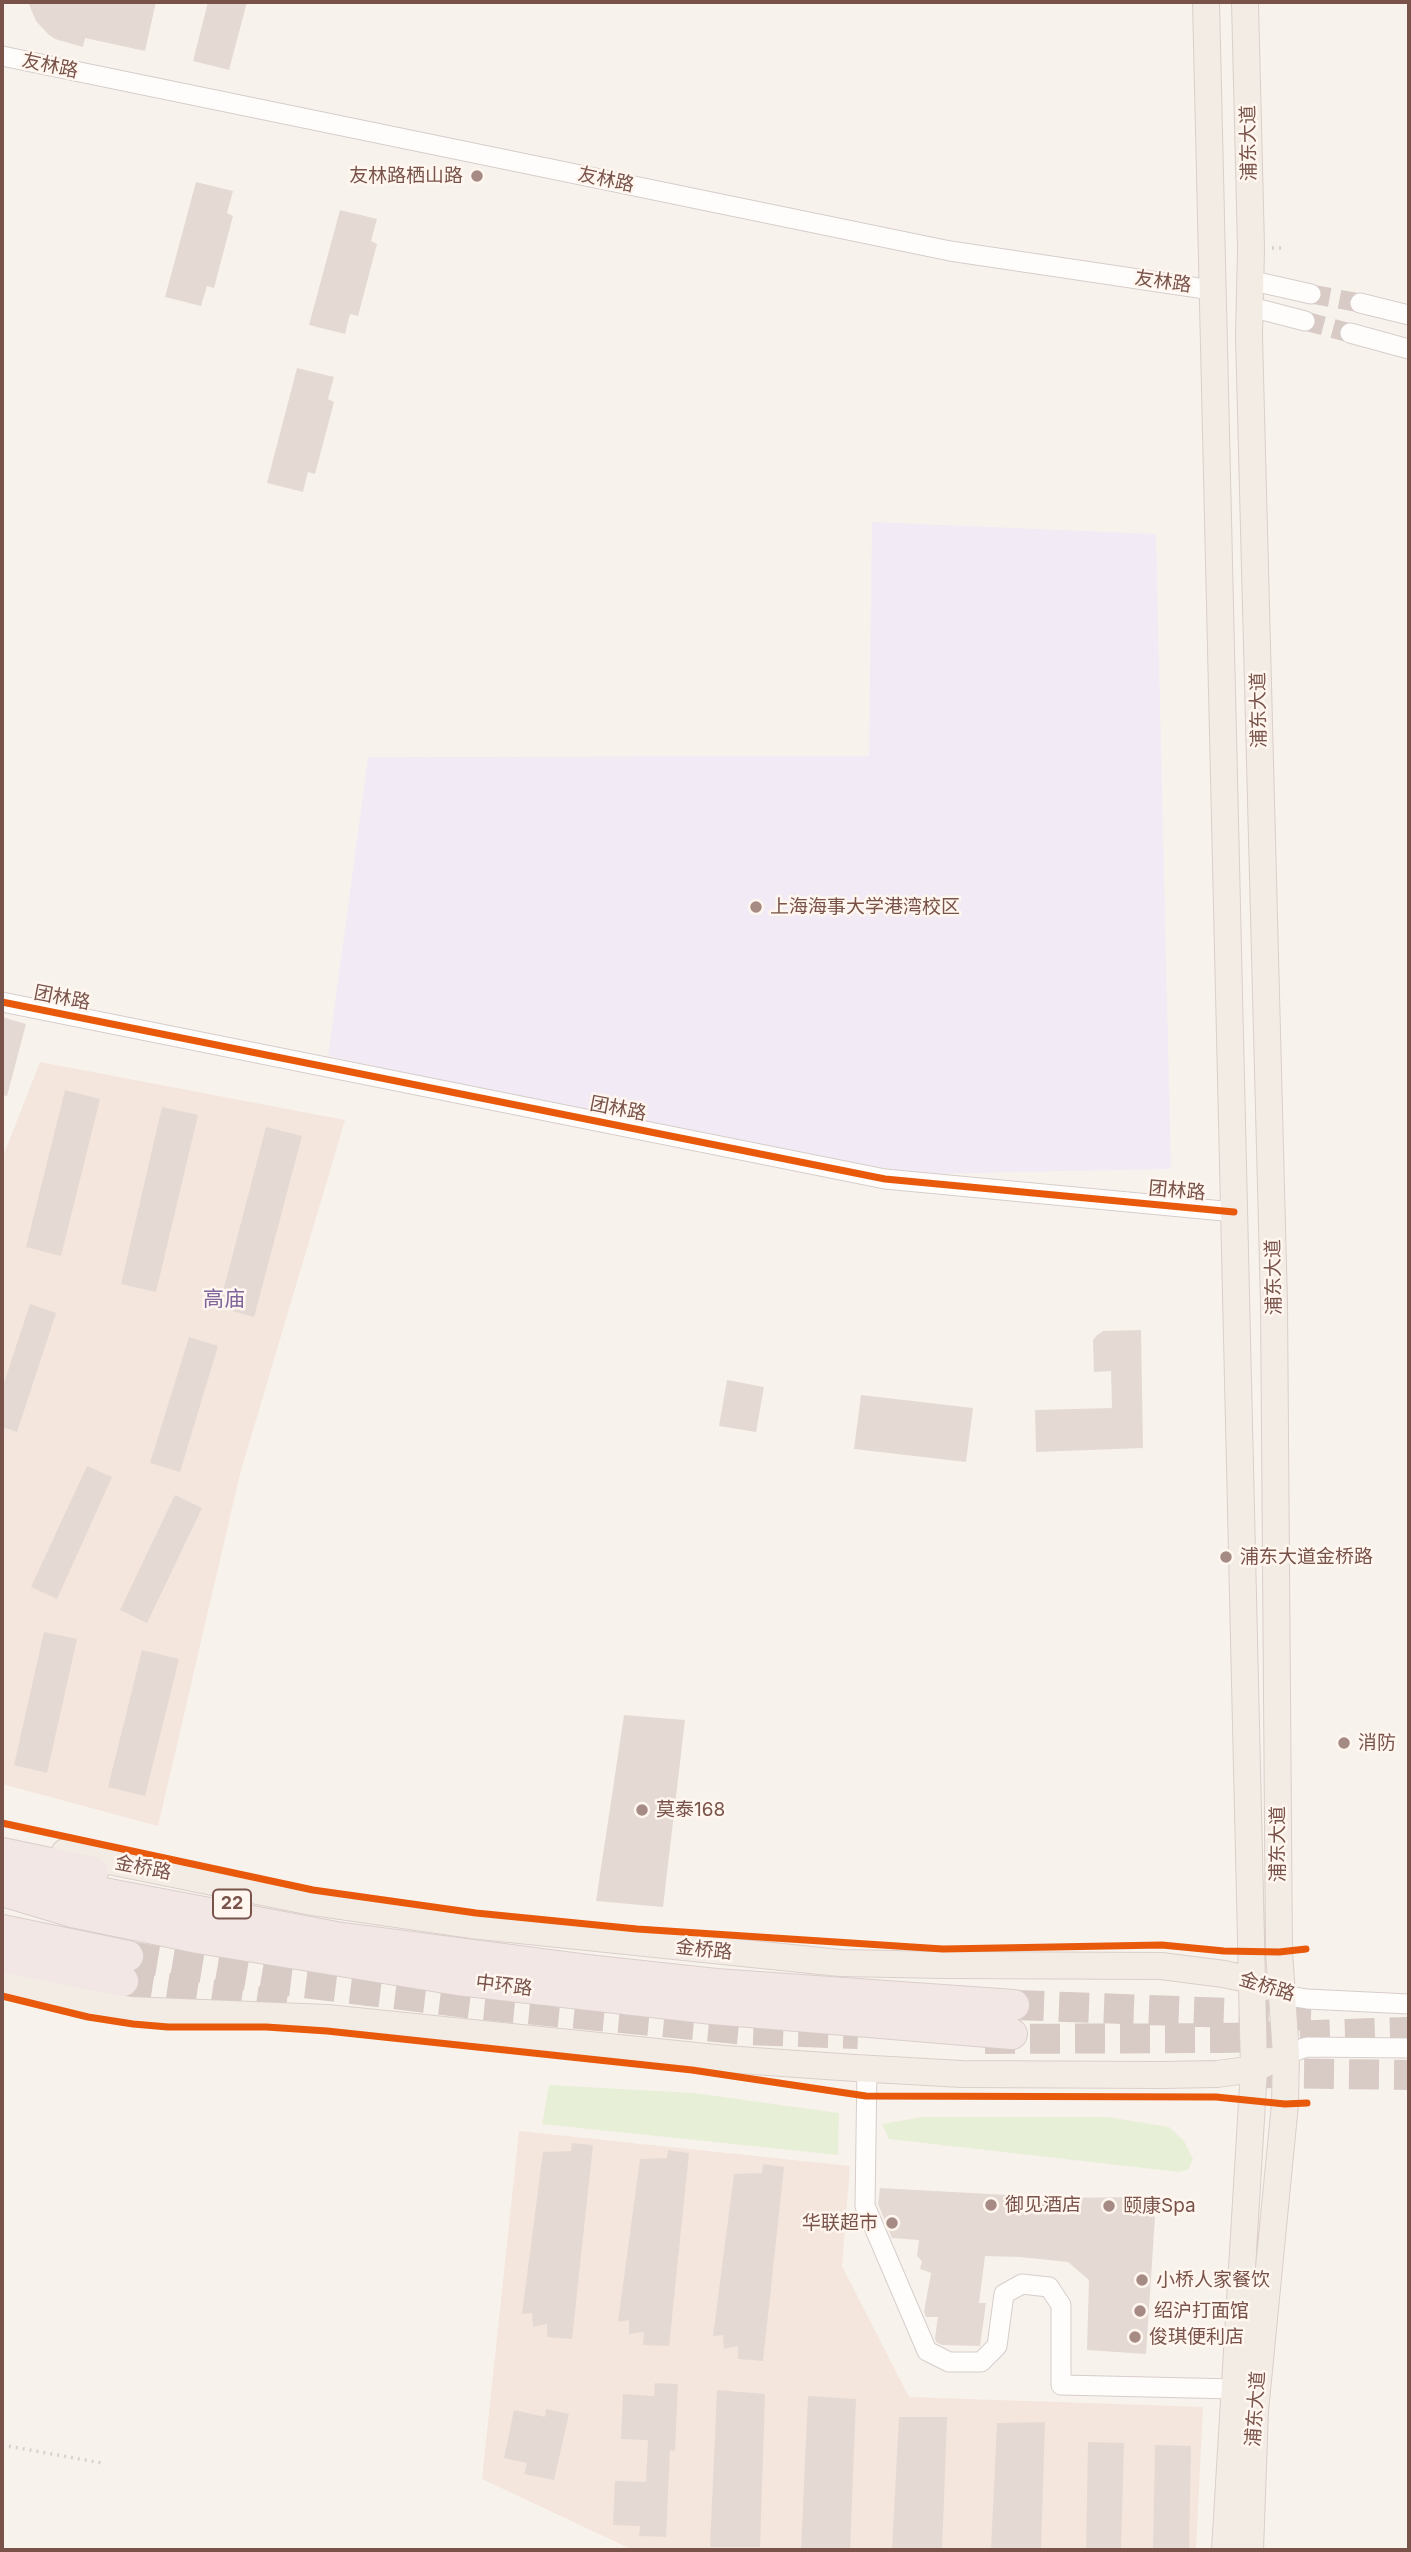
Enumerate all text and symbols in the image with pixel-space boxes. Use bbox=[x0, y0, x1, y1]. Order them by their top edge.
street label: 友林路 bbox=[20, 49, 80, 83]
street label: 浦东大道 bbox=[1237, 105, 1261, 181]
street label: 友林路 bbox=[576, 163, 636, 197]
place label: 友林路栖山路 bbox=[349, 165, 463, 187]
marker: 友林路栖山路 bbox=[469, 168, 485, 184]
street label: 友林路 bbox=[1133, 267, 1193, 297]
street label: 浦东大道 bbox=[1247, 672, 1271, 748]
place label: 上海海事大学港湾校区 bbox=[770, 896, 960, 918]
marker: 上海海事大学港湾校区 bbox=[748, 899, 764, 915]
street label: 团林路 bbox=[32, 981, 92, 1015]
street label: 团林路 bbox=[588, 1092, 648, 1126]
street label: 团林路 bbox=[1148, 1177, 1206, 1205]
street label: 浦东大道 bbox=[1262, 1239, 1286, 1315]
district label: 高庙 bbox=[203, 1287, 245, 1313]
place label: 浦东大道金桥路 bbox=[1240, 1546, 1373, 1568]
marker: 浦东大道金桥路 bbox=[1218, 1549, 1234, 1565]
place label: 消防 bbox=[1358, 1732, 1396, 1754]
marker: 消防 bbox=[1336, 1735, 1352, 1751]
place label: 莫泰168 bbox=[656, 1799, 725, 1821]
marker: 莫泰168 bbox=[634, 1802, 650, 1818]
street label: 浦东大道 bbox=[1267, 1806, 1289, 1882]
street label: 金桥路 bbox=[113, 1851, 173, 1885]
road number: 22 bbox=[213, 1890, 251, 1918]
street label: 金桥路 bbox=[674, 1936, 734, 1964]
street label: 金桥路 bbox=[1236, 1968, 1298, 2006]
street label: 中环路 bbox=[474, 1971, 534, 2001]
place label: 御见酒店 bbox=[1005, 2194, 1081, 2216]
place label: 颐康Spa bbox=[1123, 2195, 1196, 2217]
marker: 御见酒店 bbox=[983, 2197, 999, 2213]
marker: 颐康Spa bbox=[1101, 2198, 1117, 2214]
place label: 华联超市 bbox=[802, 2212, 878, 2234]
marker: 华联超市 bbox=[884, 2215, 900, 2231]
place label: 小桥人家餐饮 bbox=[1156, 2269, 1270, 2291]
marker: 小桥人家餐饮 bbox=[1134, 2272, 1150, 2288]
place label: 绍沪打面馆 bbox=[1154, 2300, 1249, 2322]
marker: 绍沪打面馆 bbox=[1132, 2303, 1148, 2319]
place label: 俊琪便利店 bbox=[1149, 2326, 1244, 2348]
marker: 俊琪便利店 bbox=[1127, 2329, 1143, 2345]
street label: 浦东大道 bbox=[1242, 2370, 1270, 2448]

